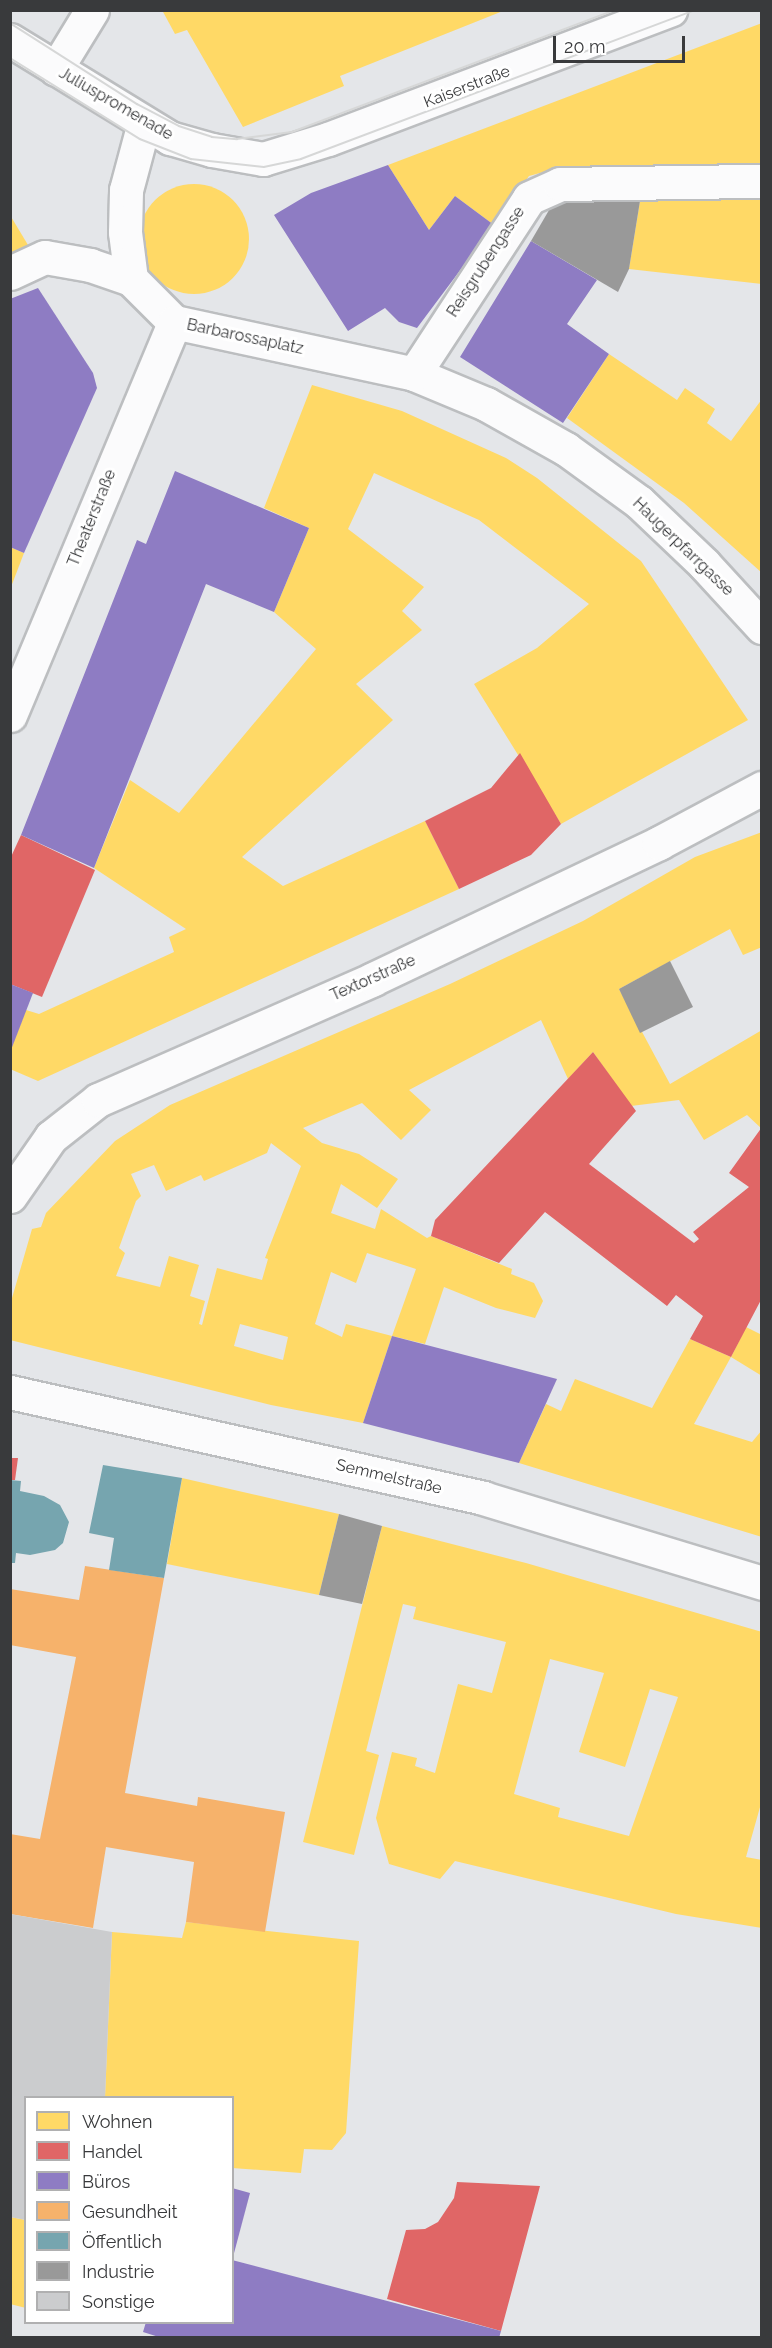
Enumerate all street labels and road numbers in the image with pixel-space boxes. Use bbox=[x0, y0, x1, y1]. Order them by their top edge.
street label: Kaiserstraße bbox=[421, 62, 513, 112]
street label: Juliuspromenade bbox=[56, 64, 176, 144]
street label: Reisgrubengasse bbox=[443, 203, 529, 321]
street label: Barbarossaplatz bbox=[185, 315, 305, 359]
street label: Theaterstraße bbox=[64, 467, 120, 569]
street label: Haugerpfarrgasse bbox=[628, 494, 738, 600]
street label: Textorstraße bbox=[327, 951, 419, 1005]
street label: Semmelstraße bbox=[334, 1456, 444, 1498]

